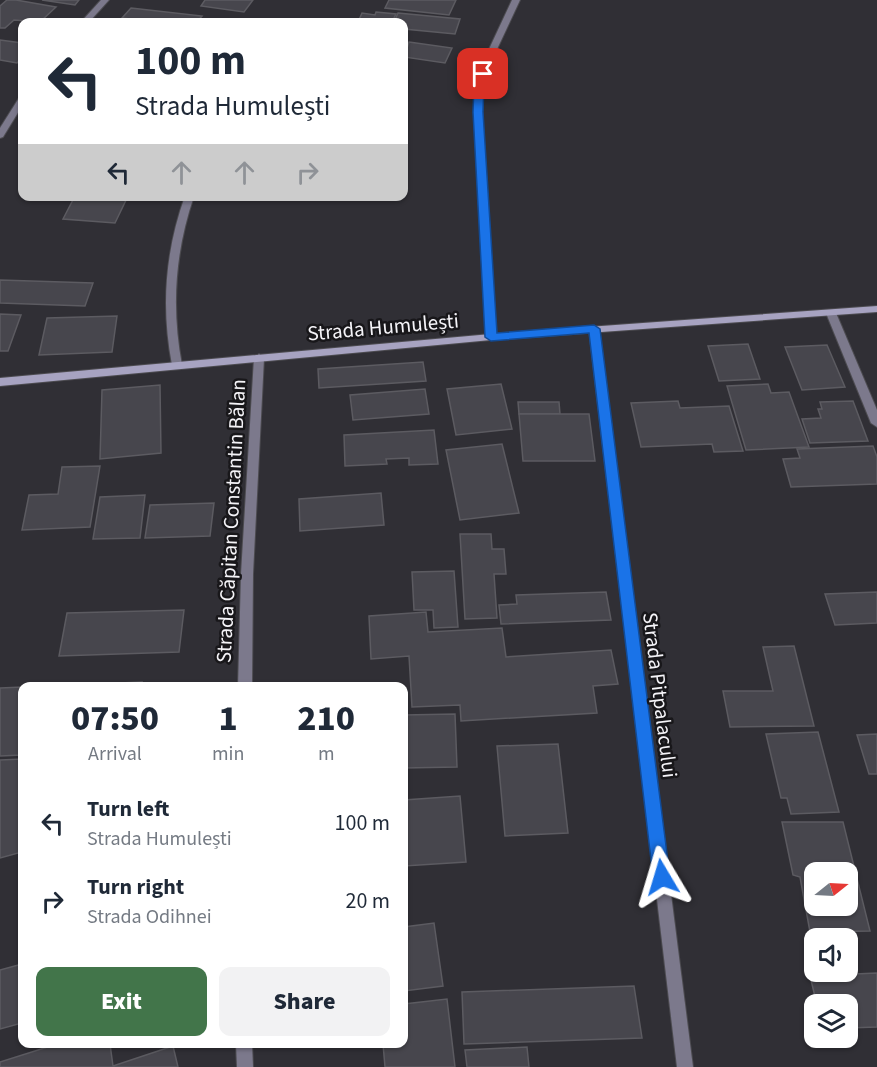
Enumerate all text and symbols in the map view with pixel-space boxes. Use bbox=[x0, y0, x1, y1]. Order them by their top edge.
text: 100 m bbox=[135, 31, 246, 91]
icon: left bbox=[36, 42, 114, 120]
pin bbox=[457, 48, 508, 99]
icon: arrive bbox=[466, 57, 499, 90]
text: Strada Humulești bbox=[135, 87, 330, 126]
icon: left bbox=[102, 156, 135, 189]
icon: ahead bbox=[165, 156, 198, 189]
icon: ahead bbox=[228, 156, 261, 189]
icon: right bbox=[291, 156, 324, 189]
street label: Strada Humulești bbox=[306, 305, 460, 349]
street label: Strada Căpitan Constantin Bălan bbox=[209, 378, 253, 664]
street label: Strada Pitpalacului bbox=[635, 610, 685, 780]
text: 07:50 bbox=[71, 693, 159, 744]
text: 1 bbox=[219, 693, 238, 744]
text: 210 bbox=[297, 693, 355, 744]
text: Arrival bbox=[88, 740, 142, 768]
text: min bbox=[212, 740, 244, 768]
text: m bbox=[318, 740, 334, 768]
text: Turn left bbox=[87, 793, 169, 825]
icon: left bbox=[36, 807, 69, 840]
text: 100 m bbox=[335, 807, 390, 839]
text: Strada Humulești bbox=[87, 825, 232, 853]
position arrow bbox=[630, 845, 694, 909]
north arrow bbox=[804, 862, 858, 916]
map controls bbox=[804, 862, 858, 1048]
text: Turn right bbox=[87, 871, 184, 903]
icon: right bbox=[36, 885, 69, 918]
text: 20 m bbox=[345, 885, 390, 917]
text: Strada Odihnei bbox=[87, 903, 212, 931]
button: sound bbox=[804, 928, 858, 982]
button: Exit bbox=[36, 967, 207, 1036]
button: Share bbox=[219, 967, 390, 1036]
button: layers bbox=[804, 994, 858, 1048]

